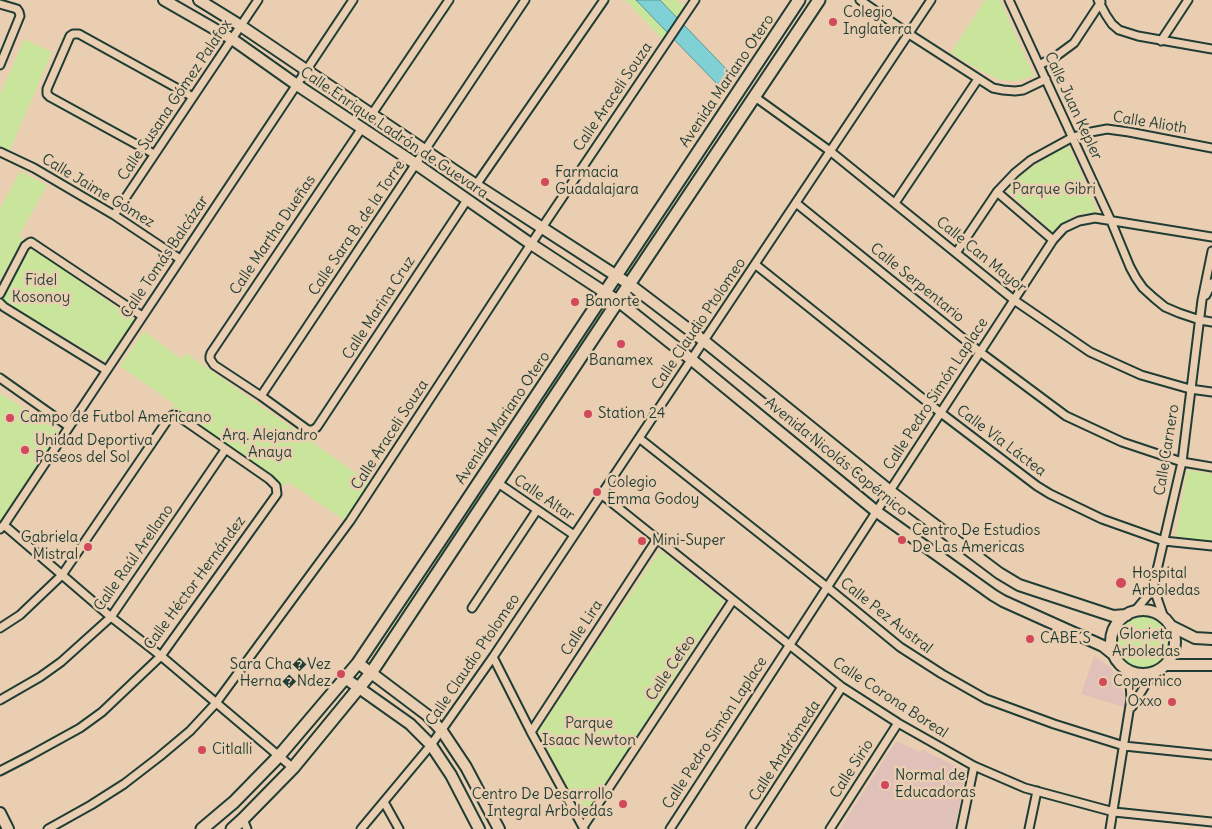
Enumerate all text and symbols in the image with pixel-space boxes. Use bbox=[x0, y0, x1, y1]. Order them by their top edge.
place label: Colegio Inglaterra bbox=[843, 4, 912, 39]
street label: Avenida Mariano Otero bbox=[676, 11, 778, 151]
street label: Calle Susana Gómez Palafox bbox=[114, 16, 236, 184]
marker: Colegio Inglaterra bbox=[827, 16, 839, 28]
street label: Calle Araceli Souza bbox=[570, 39, 656, 155]
street label: Calle Juan Kepler bbox=[1040, 49, 1106, 163]
street label: Calle Enrique Ladrón de Guevara bbox=[297, 63, 491, 203]
street label: Calle Alioth bbox=[1112, 108, 1188, 138]
street label: Calle Jaime Gómez bbox=[38, 150, 158, 232]
street label: Calle Sara B. de la Torre bbox=[305, 157, 409, 299]
place label: Farmacia Guadalajara bbox=[555, 164, 639, 199]
street label: Calle Martha Dueñas bbox=[226, 172, 320, 298]
marker: Farmacia Guadalajara bbox=[539, 176, 551, 188]
park label: Parque Gibri bbox=[1012, 181, 1096, 199]
street label: Calle Tomás Balcázar bbox=[117, 192, 213, 322]
street label: Calle Can Mayor bbox=[932, 213, 1030, 297]
street label: Calle Serpentario bbox=[866, 240, 968, 326]
street label: Calle Marina Cruz bbox=[339, 253, 419, 363]
street label: Calle Claudio Ptolomeo bbox=[648, 255, 750, 393]
park label: Fidel Kosonoy bbox=[12, 272, 70, 307]
place label: Banorte bbox=[585, 293, 640, 311]
marker: Banorte bbox=[569, 296, 581, 308]
street label: Calle Pedro Simón Laplace bbox=[880, 314, 992, 474]
marker: Banamex bbox=[615, 338, 627, 350]
street label: Avenida Mariano Otero bbox=[452, 348, 554, 488]
place label: Banamex bbox=[589, 352, 653, 370]
street label: Calle Araceli Souza bbox=[348, 377, 432, 493]
street label: Avenida Nicolás Copérnico bbox=[761, 394, 911, 520]
street label: Calle Vía Láctea bbox=[953, 402, 1049, 480]
street label: Calle Carnero bbox=[1151, 403, 1183, 497]
place label: Station 24 bbox=[598, 405, 665, 423]
marker: Station 24 bbox=[582, 408, 594, 420]
place label: Campo de Futbol Americano bbox=[20, 409, 211, 427]
marker: Campo de Futbol Americano bbox=[4, 412, 16, 424]
park label: Arq. Alejandro Anaya bbox=[222, 427, 318, 462]
place label: Unidad Deportiva Paseos del Sol bbox=[35, 432, 153, 467]
marker: Unidad Deportiva Paseos del Sol bbox=[19, 444, 31, 456]
street label: Calle Altar bbox=[510, 471, 578, 525]
place label: Colegio Emma Godoy bbox=[607, 474, 699, 509]
marker: Colegio Emma Godoy bbox=[591, 486, 603, 498]
street label: Calle Raúl Arellano bbox=[90, 501, 178, 615]
street label: Calle Héctor Hernández bbox=[140, 513, 250, 653]
place label: Centro De Estudios De Las Americas bbox=[912, 522, 1040, 557]
place label: Gabriela Mistral bbox=[21, 529, 78, 564]
place label: Mini-Super bbox=[652, 532, 725, 550]
marker: Centro De Estudios De Las Americas bbox=[896, 534, 908, 546]
marker: Mini-Super bbox=[636, 535, 648, 547]
marker: Gabriela Mistral bbox=[82, 541, 94, 553]
place label: Hospital Arboledas bbox=[1132, 565, 1200, 600]
street label: Calle Pez Austral bbox=[836, 574, 936, 658]
marker: Hospital Arboledas bbox=[1114, 576, 1128, 590]
street label: Calle Claudio Ptolomeo bbox=[422, 591, 524, 729]
street label: Calle Lira bbox=[557, 597, 607, 659]
park label: Glorieta Arboledas bbox=[1112, 626, 1180, 661]
place label: CABE´S bbox=[1040, 630, 1091, 648]
street label: Calle Cefeo bbox=[642, 632, 700, 704]
marker: CABE´S bbox=[1024, 633, 1036, 645]
street label: Calle Pedro Simón Laplace bbox=[659, 653, 771, 813]
street label: Calle Corona Boreal bbox=[829, 654, 951, 742]
place label: Sara Cha�Vez Herna�Ndez bbox=[230, 656, 331, 691]
marker: Sara Cha�Vez Herna�Ndez bbox=[335, 668, 347, 680]
place label: Copernico bbox=[1113, 673, 1182, 691]
marker: Copernico bbox=[1097, 676, 1109, 688]
place label: Oxxo bbox=[1127, 693, 1162, 711]
marker: Oxxo bbox=[1166, 696, 1178, 708]
street label: Calle Andrómeda bbox=[746, 697, 824, 805]
park label: Parque Isaac Newton bbox=[542, 715, 636, 750]
street label: Calle Sirio bbox=[826, 736, 878, 802]
place label: Citlalli bbox=[212, 741, 252, 759]
marker: Citlalli bbox=[196, 744, 208, 756]
place label: Normal de Educadoras bbox=[895, 767, 976, 802]
marker: Normal de Educadoras bbox=[879, 779, 891, 791]
place label: Centro De Desarrollo Integral Arboledas bbox=[472, 786, 613, 821]
marker: Centro De Desarrollo Integral Arboledas bbox=[617, 798, 629, 810]

